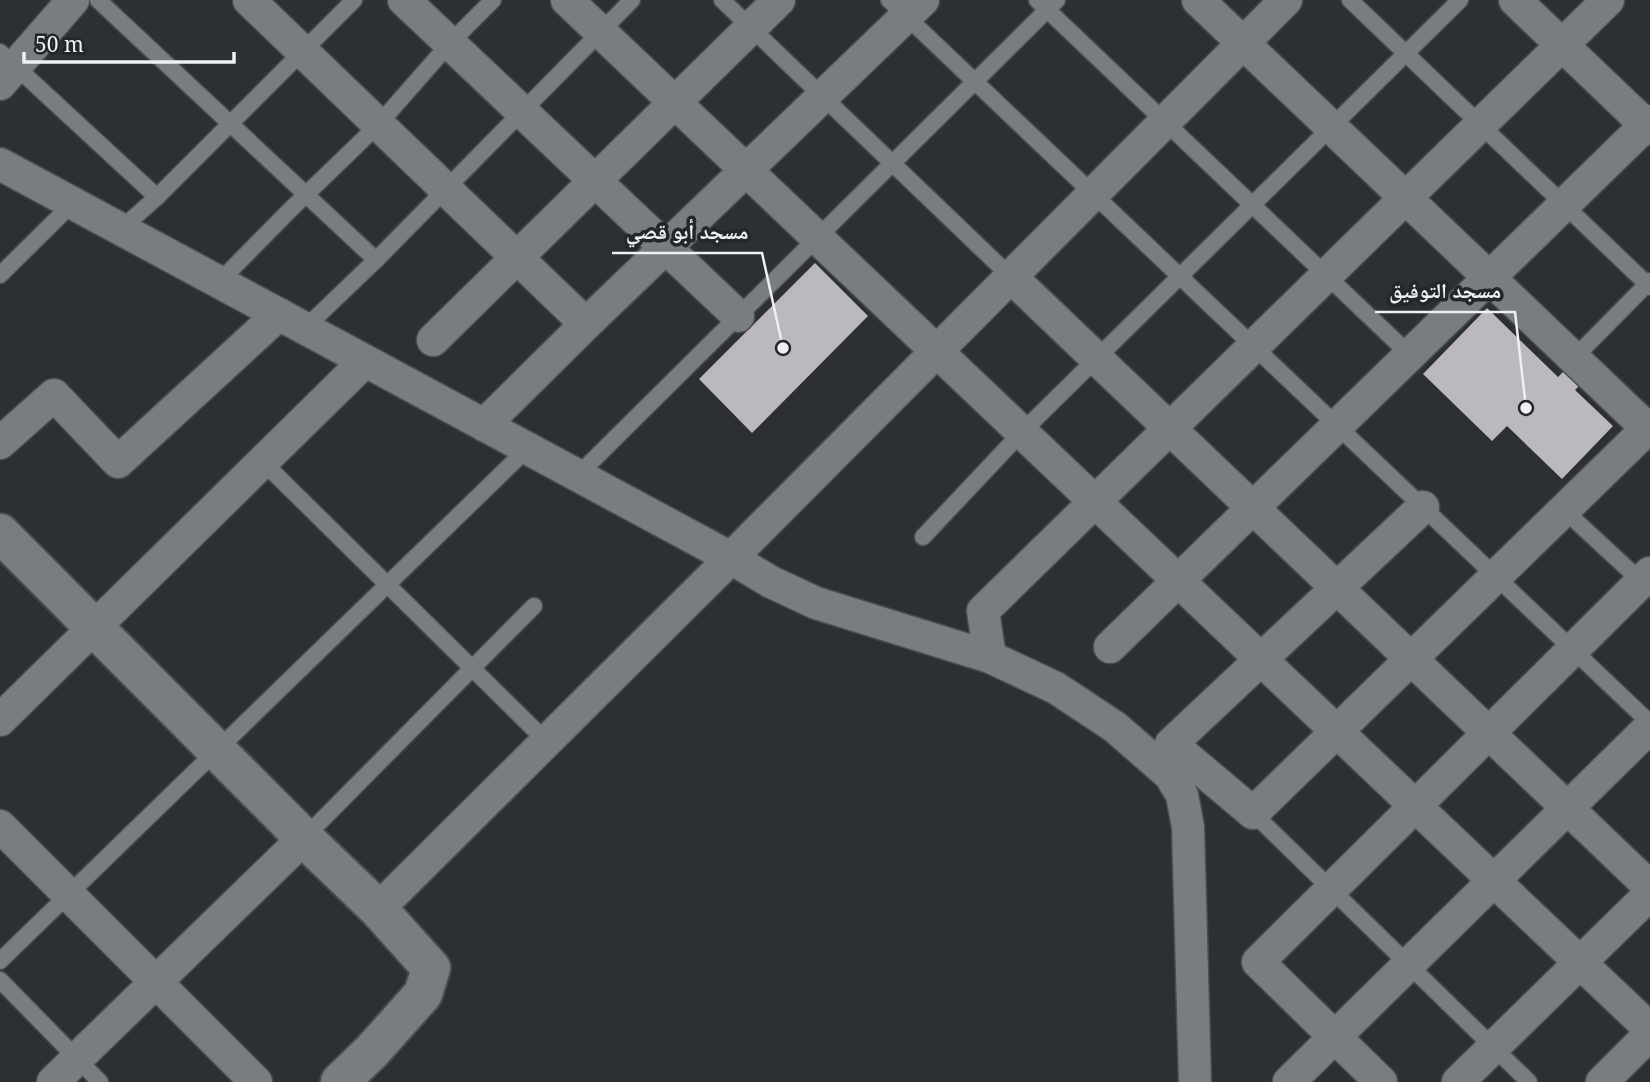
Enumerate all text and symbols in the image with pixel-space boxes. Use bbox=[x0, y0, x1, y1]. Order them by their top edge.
scale bar bbox=[24, 21, 234, 65]
text: 50 m bbox=[35, 30, 84, 58]
callout: مسجد أبو قصي bbox=[612, 211, 762, 253]
text: مسجد أبو قصي bbox=[626, 217, 748, 248]
callout: مسجد التوفيق bbox=[1375, 270, 1515, 312]
text: مسجد التوفيق bbox=[1389, 276, 1501, 304]

